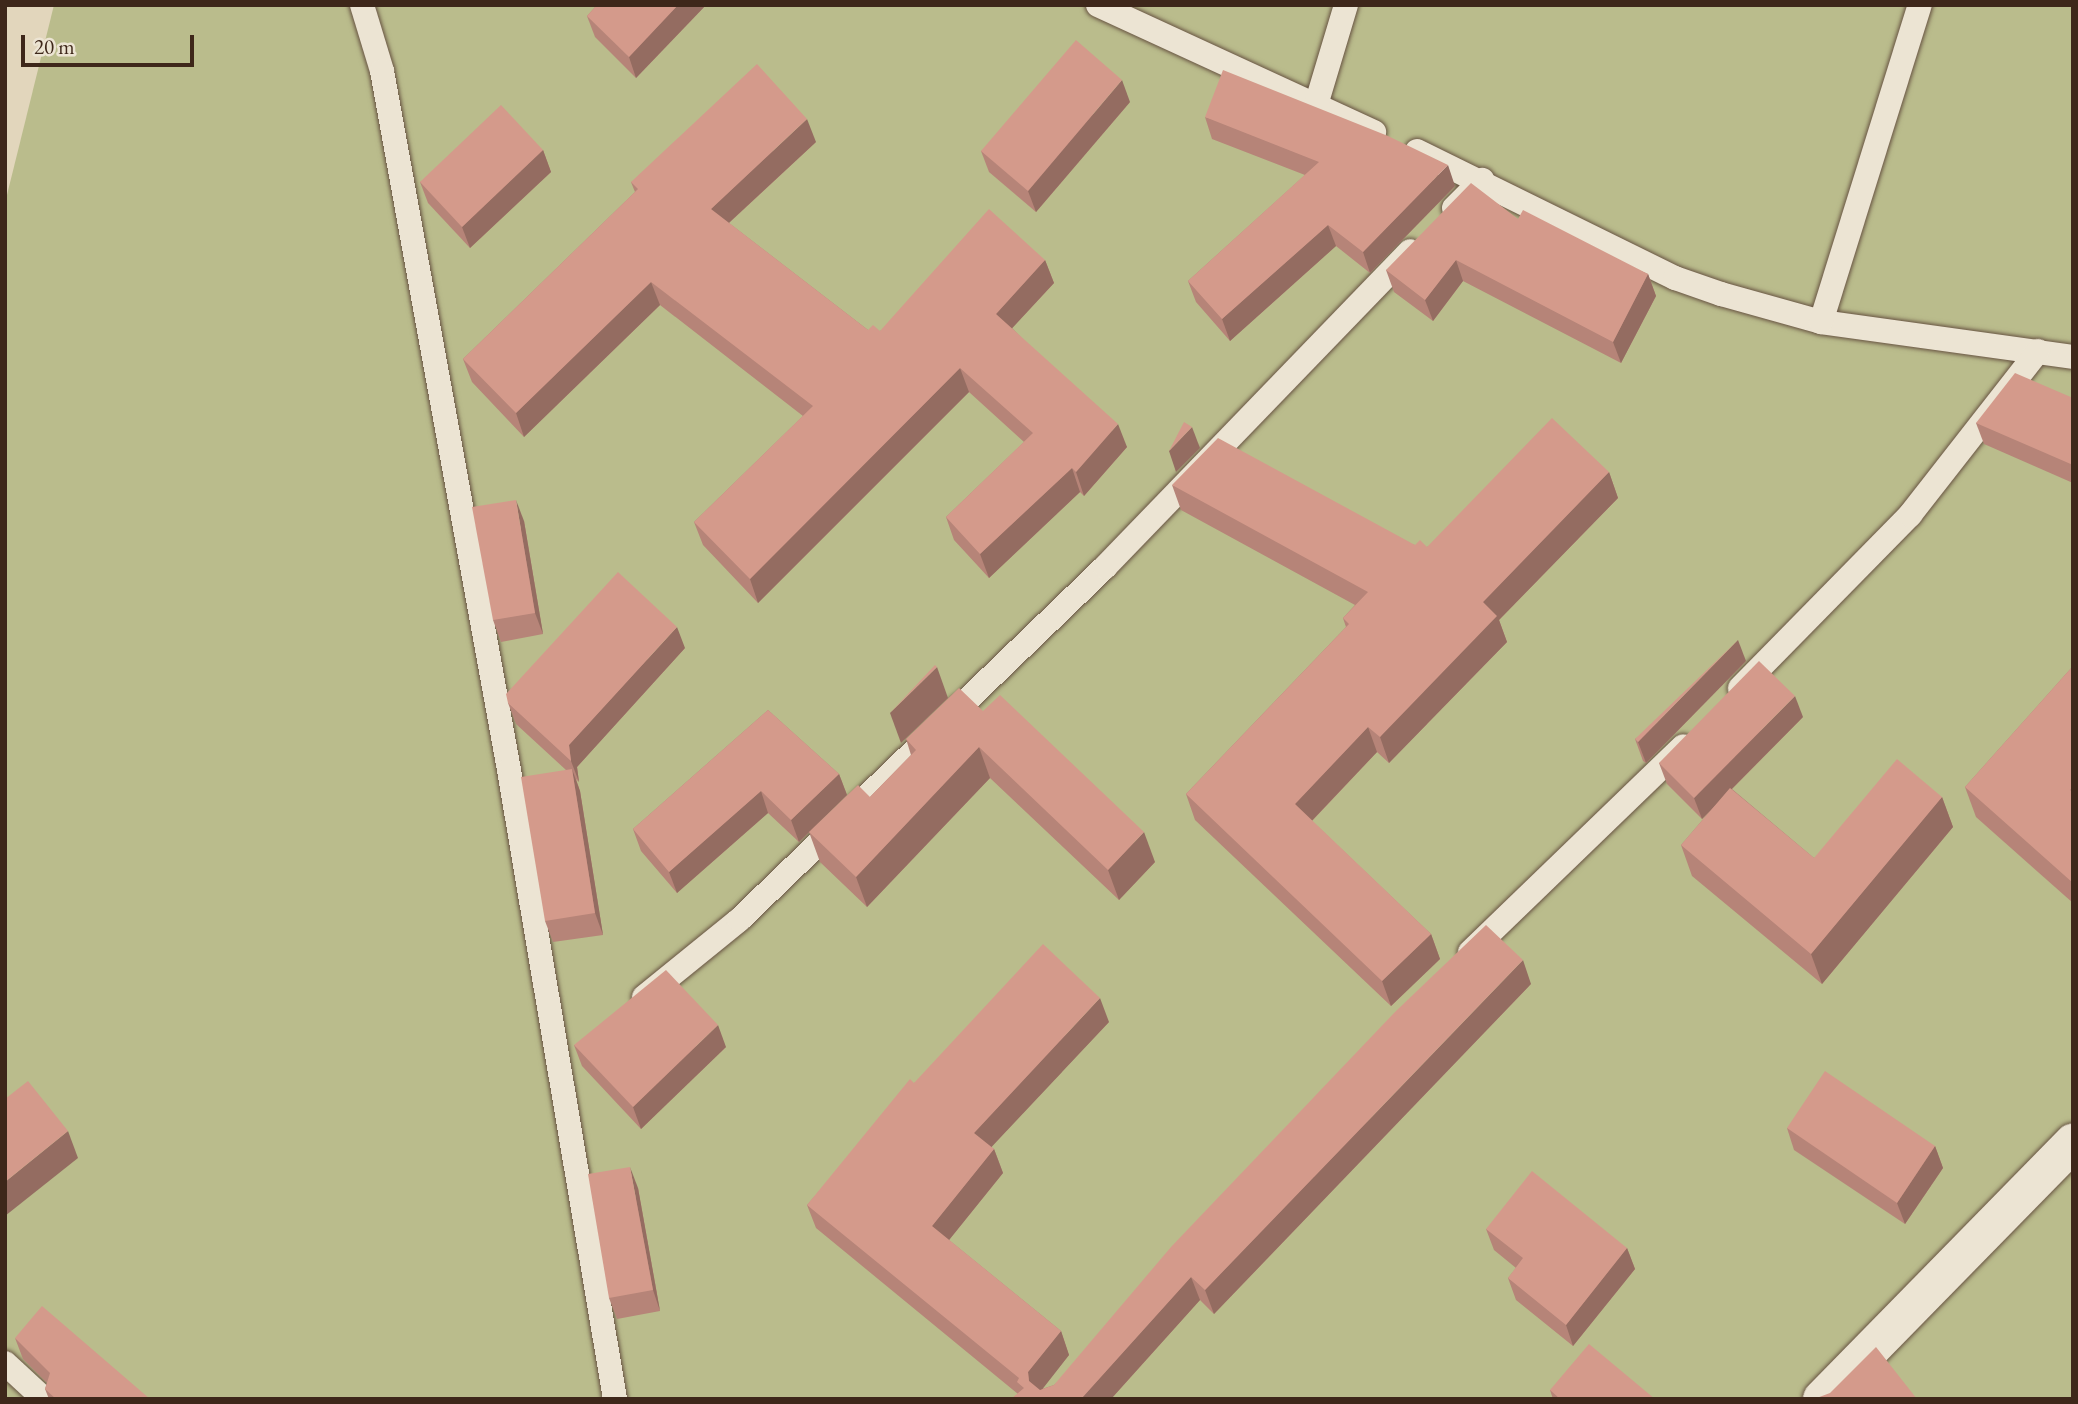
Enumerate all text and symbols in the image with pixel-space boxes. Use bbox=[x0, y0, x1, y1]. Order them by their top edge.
scale bar bbox=[24, 21, 198, 65]
text: 20 m bbox=[34, 33, 75, 60]

